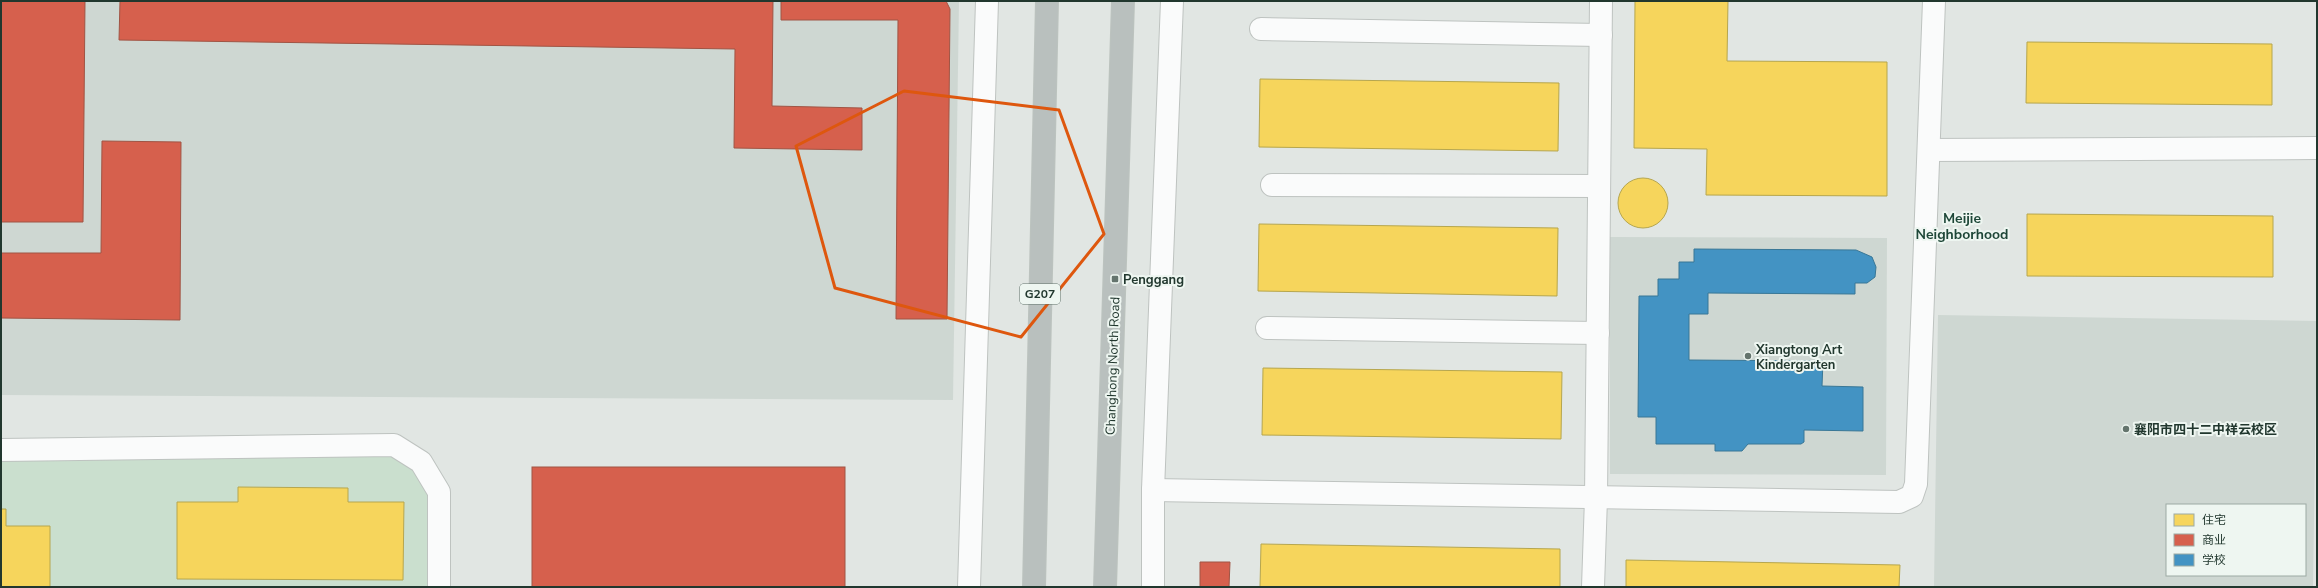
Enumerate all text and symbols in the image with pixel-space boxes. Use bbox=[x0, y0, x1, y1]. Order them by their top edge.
district label: Meijie Neighborhood bbox=[1916, 209, 2008, 244]
place label: Penggang bbox=[1123, 271, 1184, 289]
marker: Penggang bbox=[1110, 274, 1120, 284]
road number: G207 bbox=[1020, 284, 1060, 304]
street label: Changhong North Road bbox=[1102, 297, 1124, 435]
place label: Xiangtong Art Kindergarten bbox=[1755, 341, 1843, 374]
marker: Xiangtong Art Kindergarten bbox=[1743, 351, 1753, 361]
place label: 襄阳市四十二中祥云校区 bbox=[2134, 421, 2277, 439]
marker: 襄阳市四十二中祥云校区 bbox=[2121, 424, 2131, 434]
legend bbox=[2166, 504, 2306, 576]
text: 住宅 bbox=[2202, 512, 2226, 528]
text: 商业 bbox=[2202, 532, 2226, 548]
text: 学校 bbox=[2202, 552, 2226, 568]

